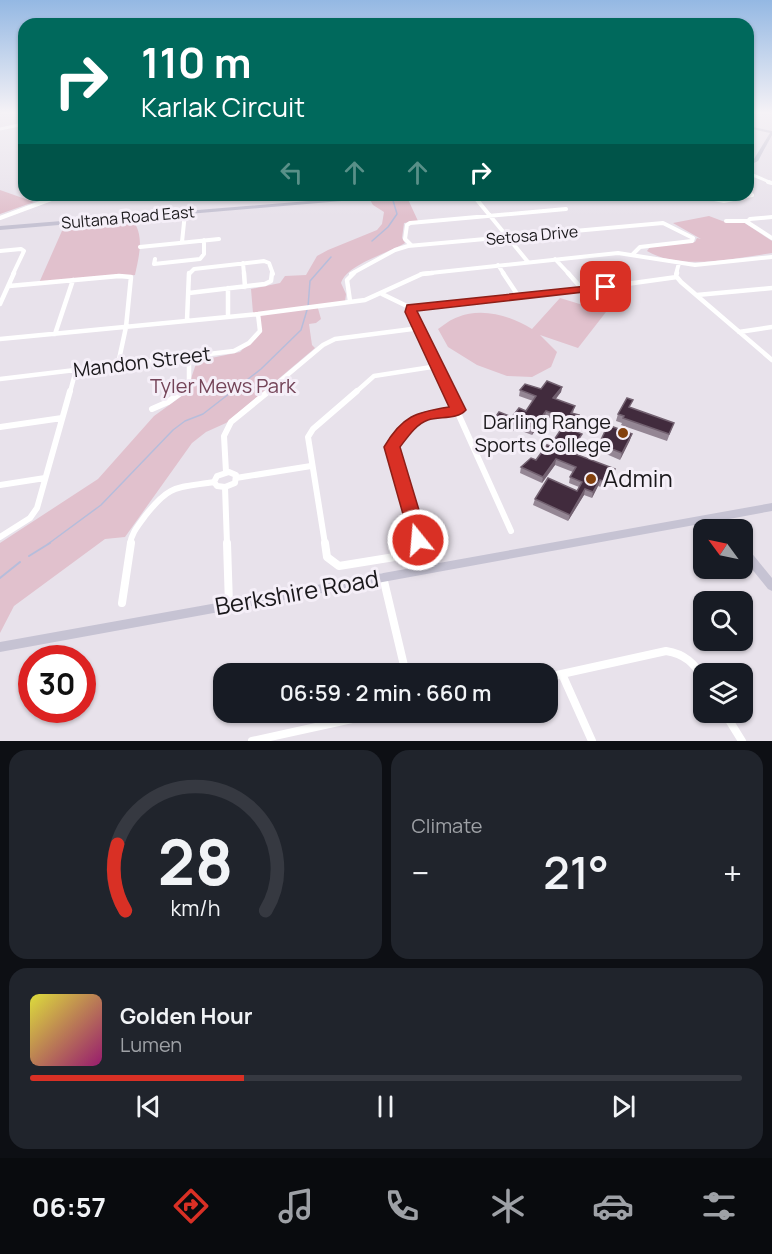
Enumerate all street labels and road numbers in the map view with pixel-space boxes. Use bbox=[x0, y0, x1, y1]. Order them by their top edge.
street label: Sultana Road East bbox=[60, 200, 196, 234]
street label: Setosa Drive bbox=[485, 220, 579, 250]
street label: Mandon Street bbox=[72, 340, 212, 383]
street label: Berkshire Road bbox=[212, 561, 381, 622]

